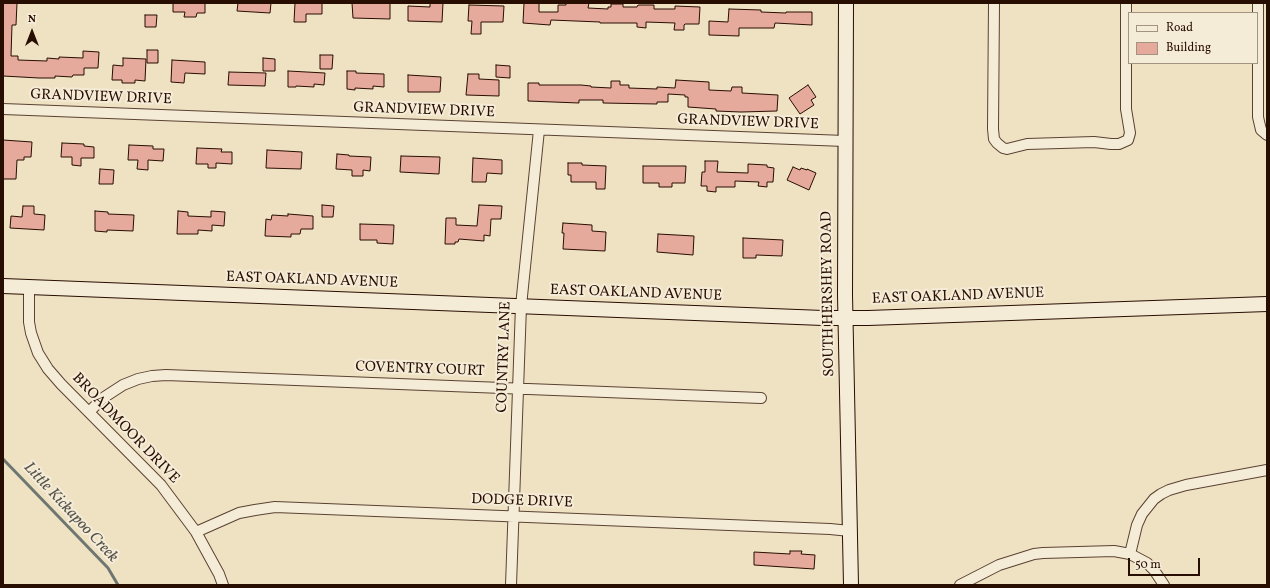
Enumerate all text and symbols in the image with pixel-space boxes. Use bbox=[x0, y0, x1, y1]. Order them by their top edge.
north arrow bbox=[12, 12, 52, 52]
text: N bbox=[28, 12, 36, 27]
legend bbox=[1128, 12, 1258, 64]
text: Road bbox=[1166, 20, 1193, 36]
text: Building bbox=[1166, 40, 1211, 56]
street label: GRANDVIEW DRIVE bbox=[30, 87, 172, 109]
street label: GRANDVIEW DRIVE bbox=[353, 100, 495, 122]
street label: GRANDVIEW DRIVE bbox=[677, 112, 819, 134]
street label: SOUTH HERSHEY ROAD bbox=[819, 211, 839, 377]
street label: EAST OAKLAND AVENUE bbox=[226, 269, 398, 293]
street label: EAST OAKLAND AVENUE bbox=[550, 282, 722, 306]
street label: EAST OAKLAND AVENUE bbox=[872, 285, 1044, 309]
street label: COUNTRY LANE bbox=[494, 301, 516, 413]
street label: COVENTRY COURT bbox=[355, 359, 485, 381]
street label: BROADMOOR DRIVE bbox=[68, 370, 182, 488]
water label: Little Kickapoo Creek bbox=[19, 459, 121, 567]
street label: DODGE DRIVE bbox=[471, 491, 573, 513]
scale bar bbox=[1130, 550, 1202, 576]
text: 50 m bbox=[1135, 557, 1161, 573]

